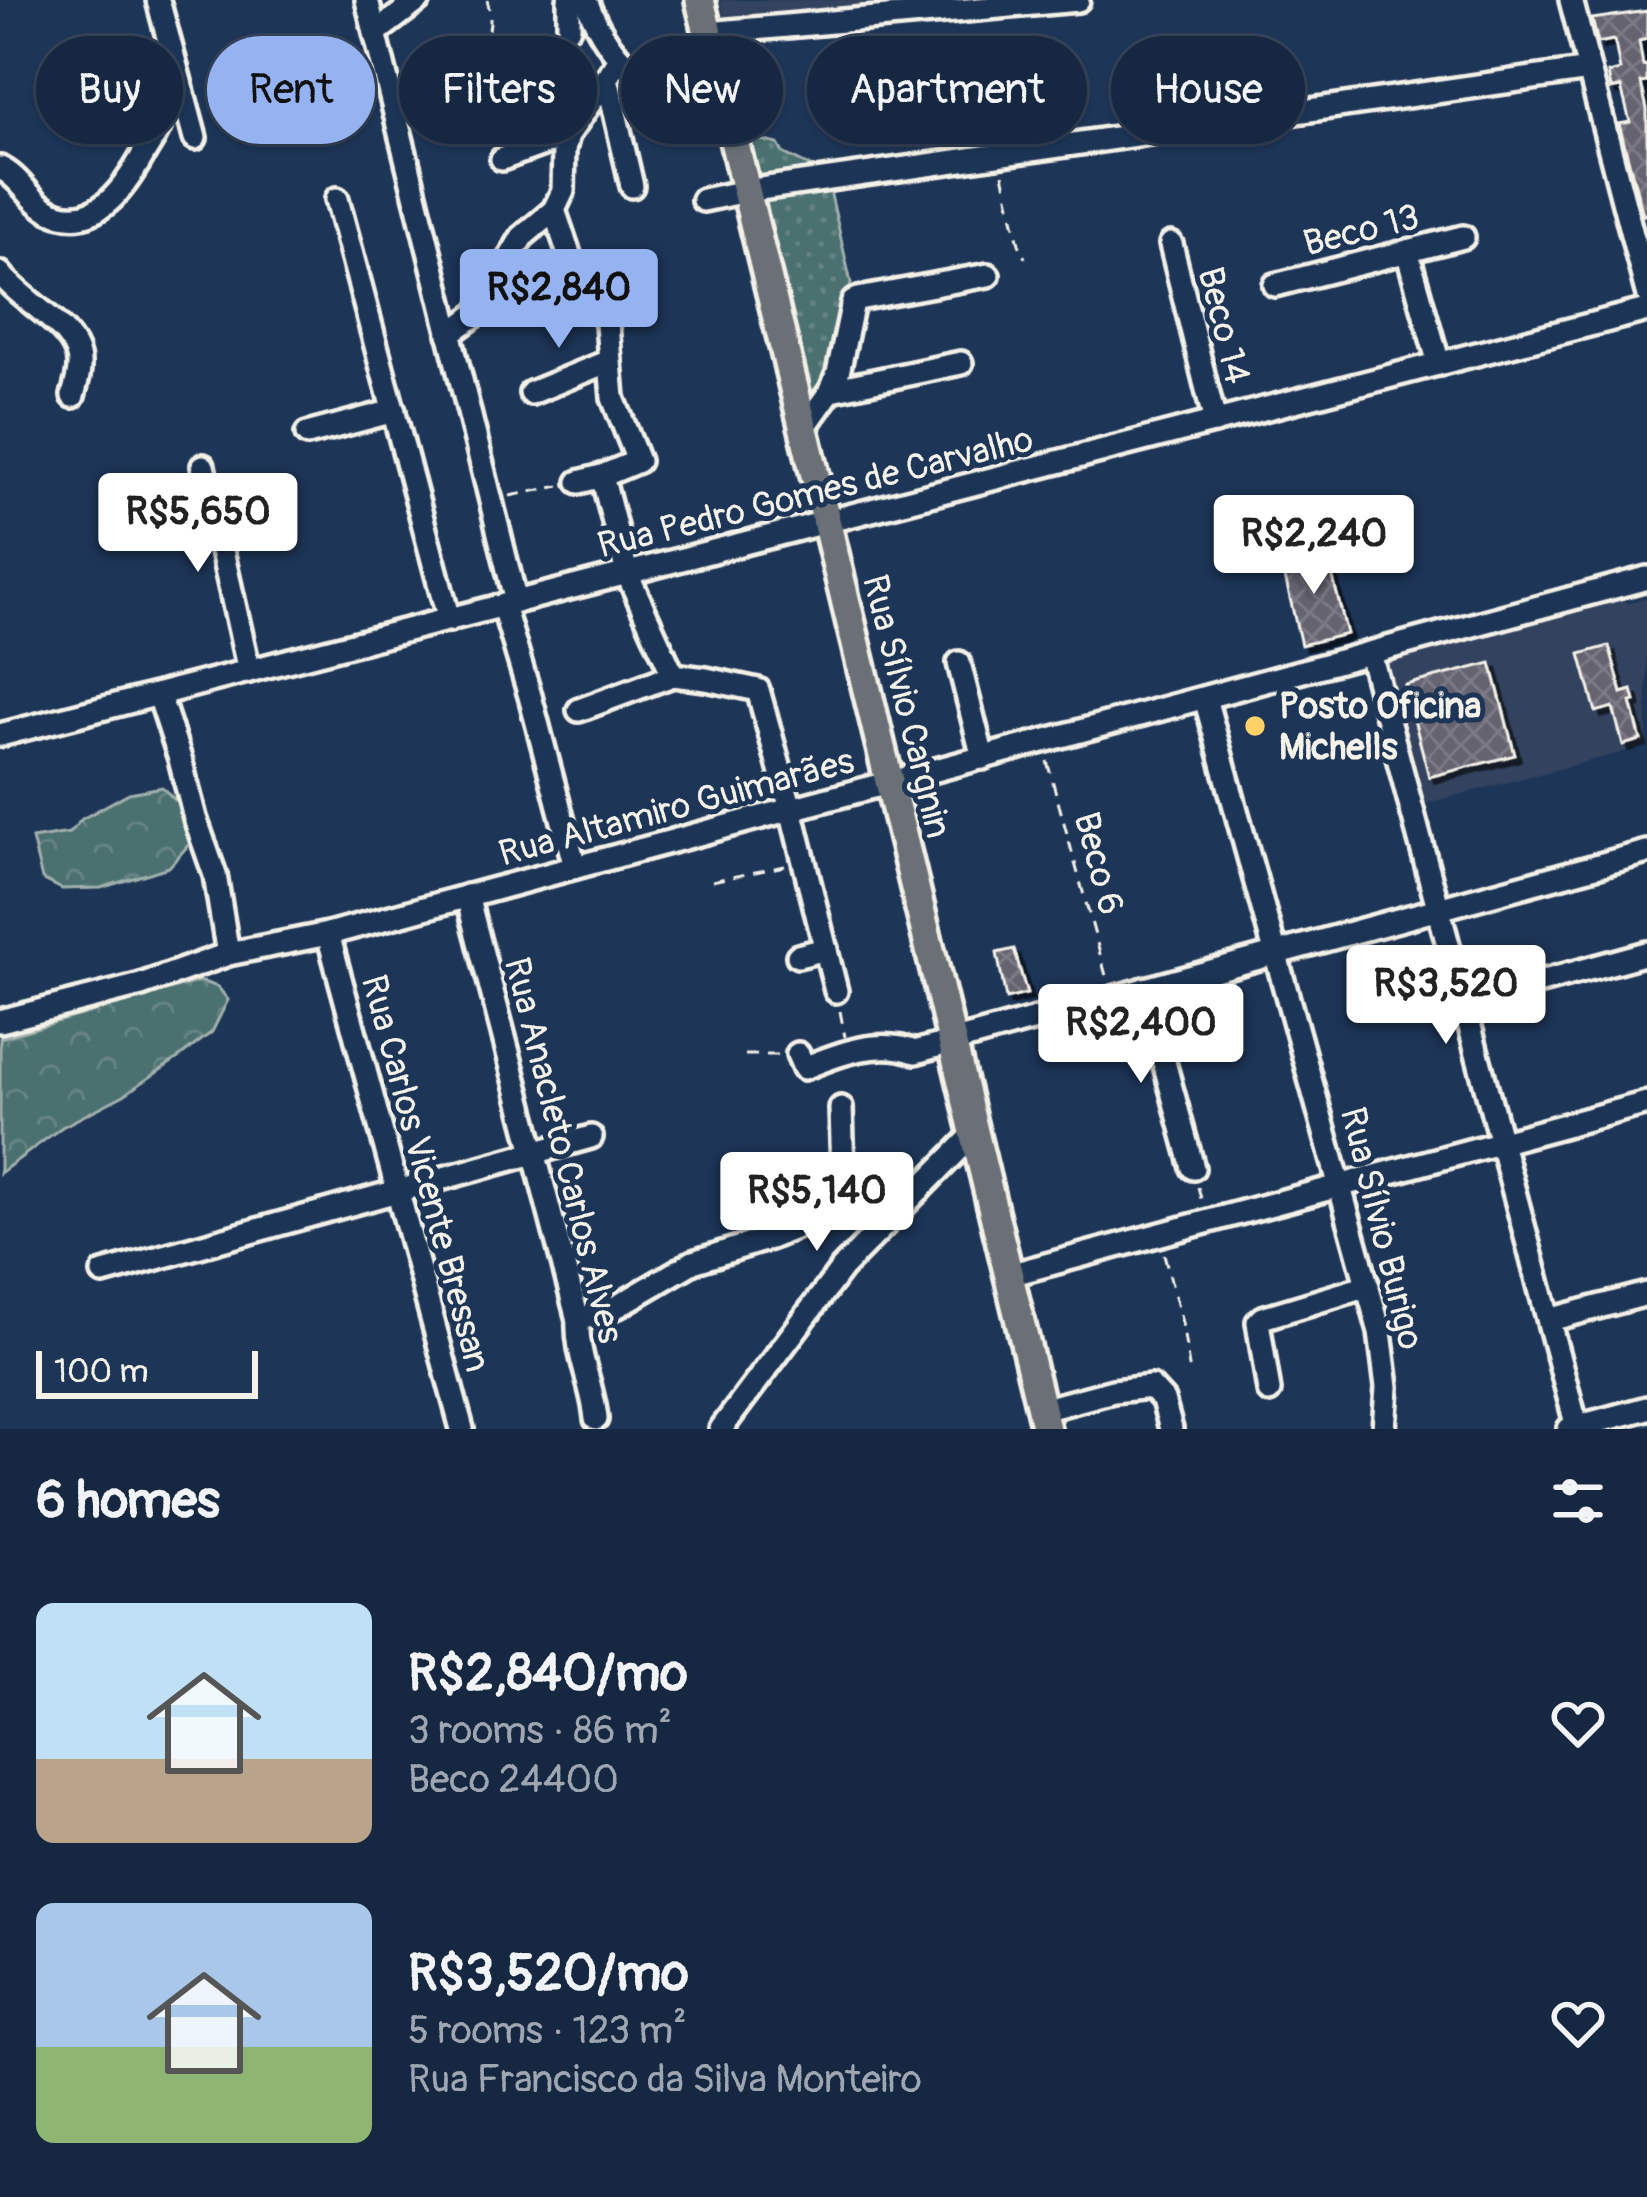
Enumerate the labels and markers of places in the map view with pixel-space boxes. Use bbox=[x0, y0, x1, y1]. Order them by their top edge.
pin: R$2,840 bbox=[448, 249, 670, 351]
pin: R$5,650 bbox=[87, 473, 309, 575]
pin: R$2,240 bbox=[1203, 495, 1425, 597]
place label: Posto Oficina Michells bbox=[1279, 684, 1481, 770]
marker: Posto Oficina Michells bbox=[1242, 713, 1268, 739]
pin: R$3,520 bbox=[1335, 945, 1557, 1047]
pin: R$2,400 bbox=[1030, 984, 1252, 1086]
pin: R$5,140 bbox=[706, 1152, 928, 1254]

